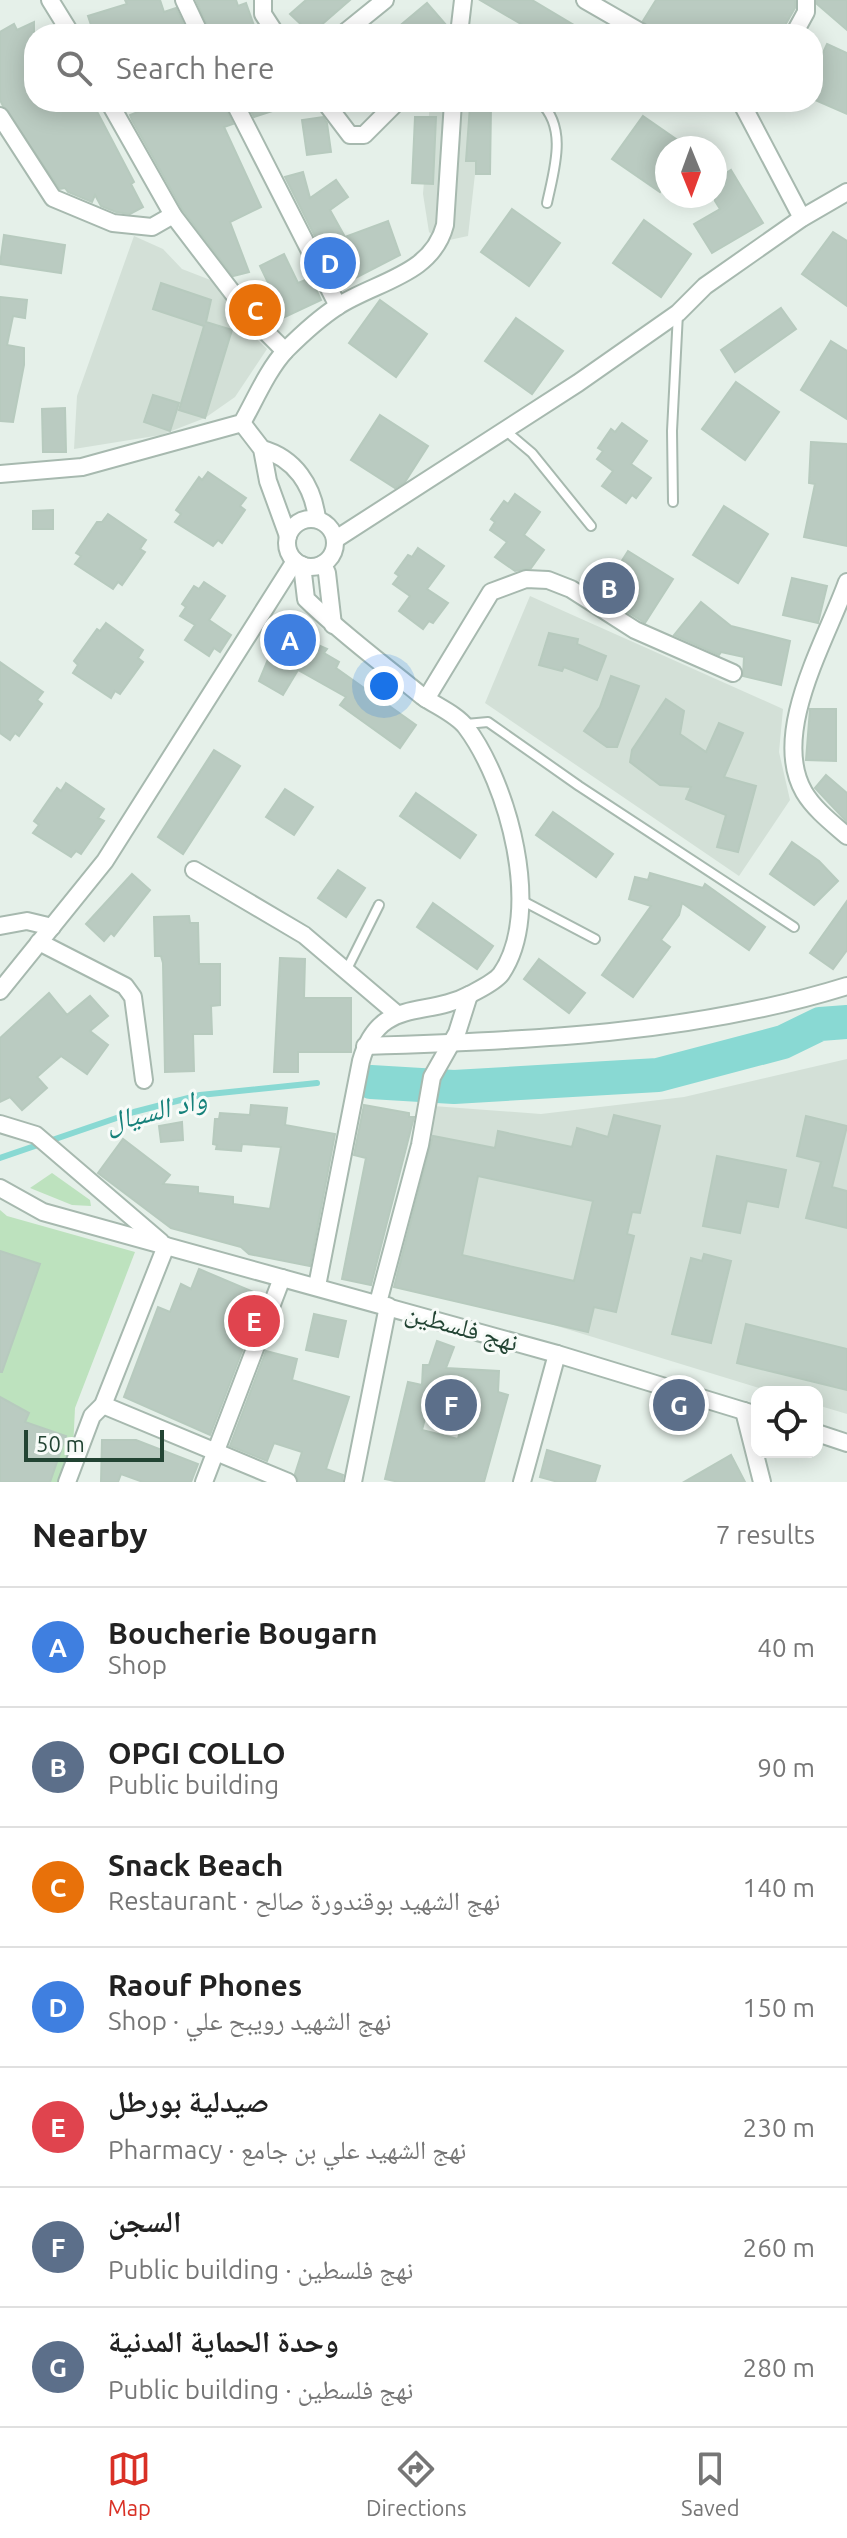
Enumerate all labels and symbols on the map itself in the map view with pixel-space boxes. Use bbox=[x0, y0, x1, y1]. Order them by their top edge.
north arrow bbox=[655, 136, 727, 208]
pin: D bbox=[304, 233, 356, 293]
pin: C bbox=[229, 280, 281, 340]
pin: B bbox=[583, 558, 635, 618]
pin: A bbox=[264, 610, 316, 670]
your location bbox=[364, 666, 404, 706]
water label: واد السيال bbox=[102, 1082, 210, 1140]
pin: E bbox=[228, 1291, 280, 1351]
street label: نهج فلسطين bbox=[402, 1297, 522, 1359]
pin: F bbox=[425, 1375, 477, 1435]
pin: G bbox=[653, 1375, 705, 1435]
scale bar bbox=[24, 1426, 164, 1462]

